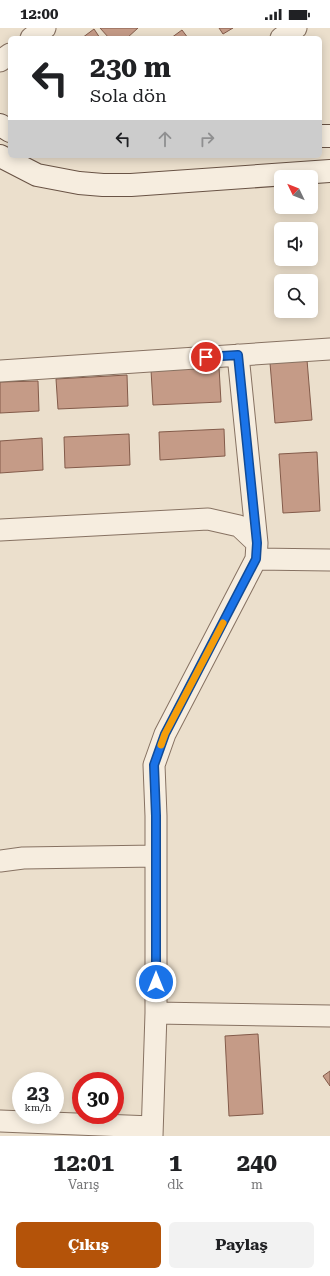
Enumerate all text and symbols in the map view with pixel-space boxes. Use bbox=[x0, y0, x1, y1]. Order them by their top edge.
text: 12:00 bbox=[20, 5, 58, 23]
text: 230 m bbox=[90, 51, 171, 84]
icon: left bbox=[24, 52, 76, 104]
text: Sola dön bbox=[90, 85, 167, 106]
icon: left bbox=[112, 128, 134, 150]
icon: ahead bbox=[154, 128, 176, 150]
icon: right bbox=[196, 128, 218, 150]
north arrow bbox=[274, 170, 318, 214]
map controls bbox=[274, 170, 318, 318]
button: sound bbox=[274, 222, 318, 266]
button: search bbox=[274, 274, 318, 318]
pin bbox=[189, 340, 223, 374]
icon: arrive bbox=[195, 346, 217, 368]
position arrow bbox=[135, 961, 177, 1003]
speed limit sign: 30 bbox=[72, 1072, 124, 1124]
text: 23 bbox=[27, 1081, 49, 1105]
text: km/h bbox=[25, 1102, 51, 1113]
text: 12:01 bbox=[53, 1149, 114, 1177]
text: 1 bbox=[169, 1149, 182, 1177]
text: 240 bbox=[237, 1149, 277, 1177]
text: Varış bbox=[68, 1177, 99, 1192]
text: dk bbox=[167, 1177, 184, 1192]
text: m bbox=[251, 1177, 263, 1192]
button: Çıkış bbox=[16, 1222, 161, 1268]
button: Paylaş bbox=[169, 1222, 314, 1268]

